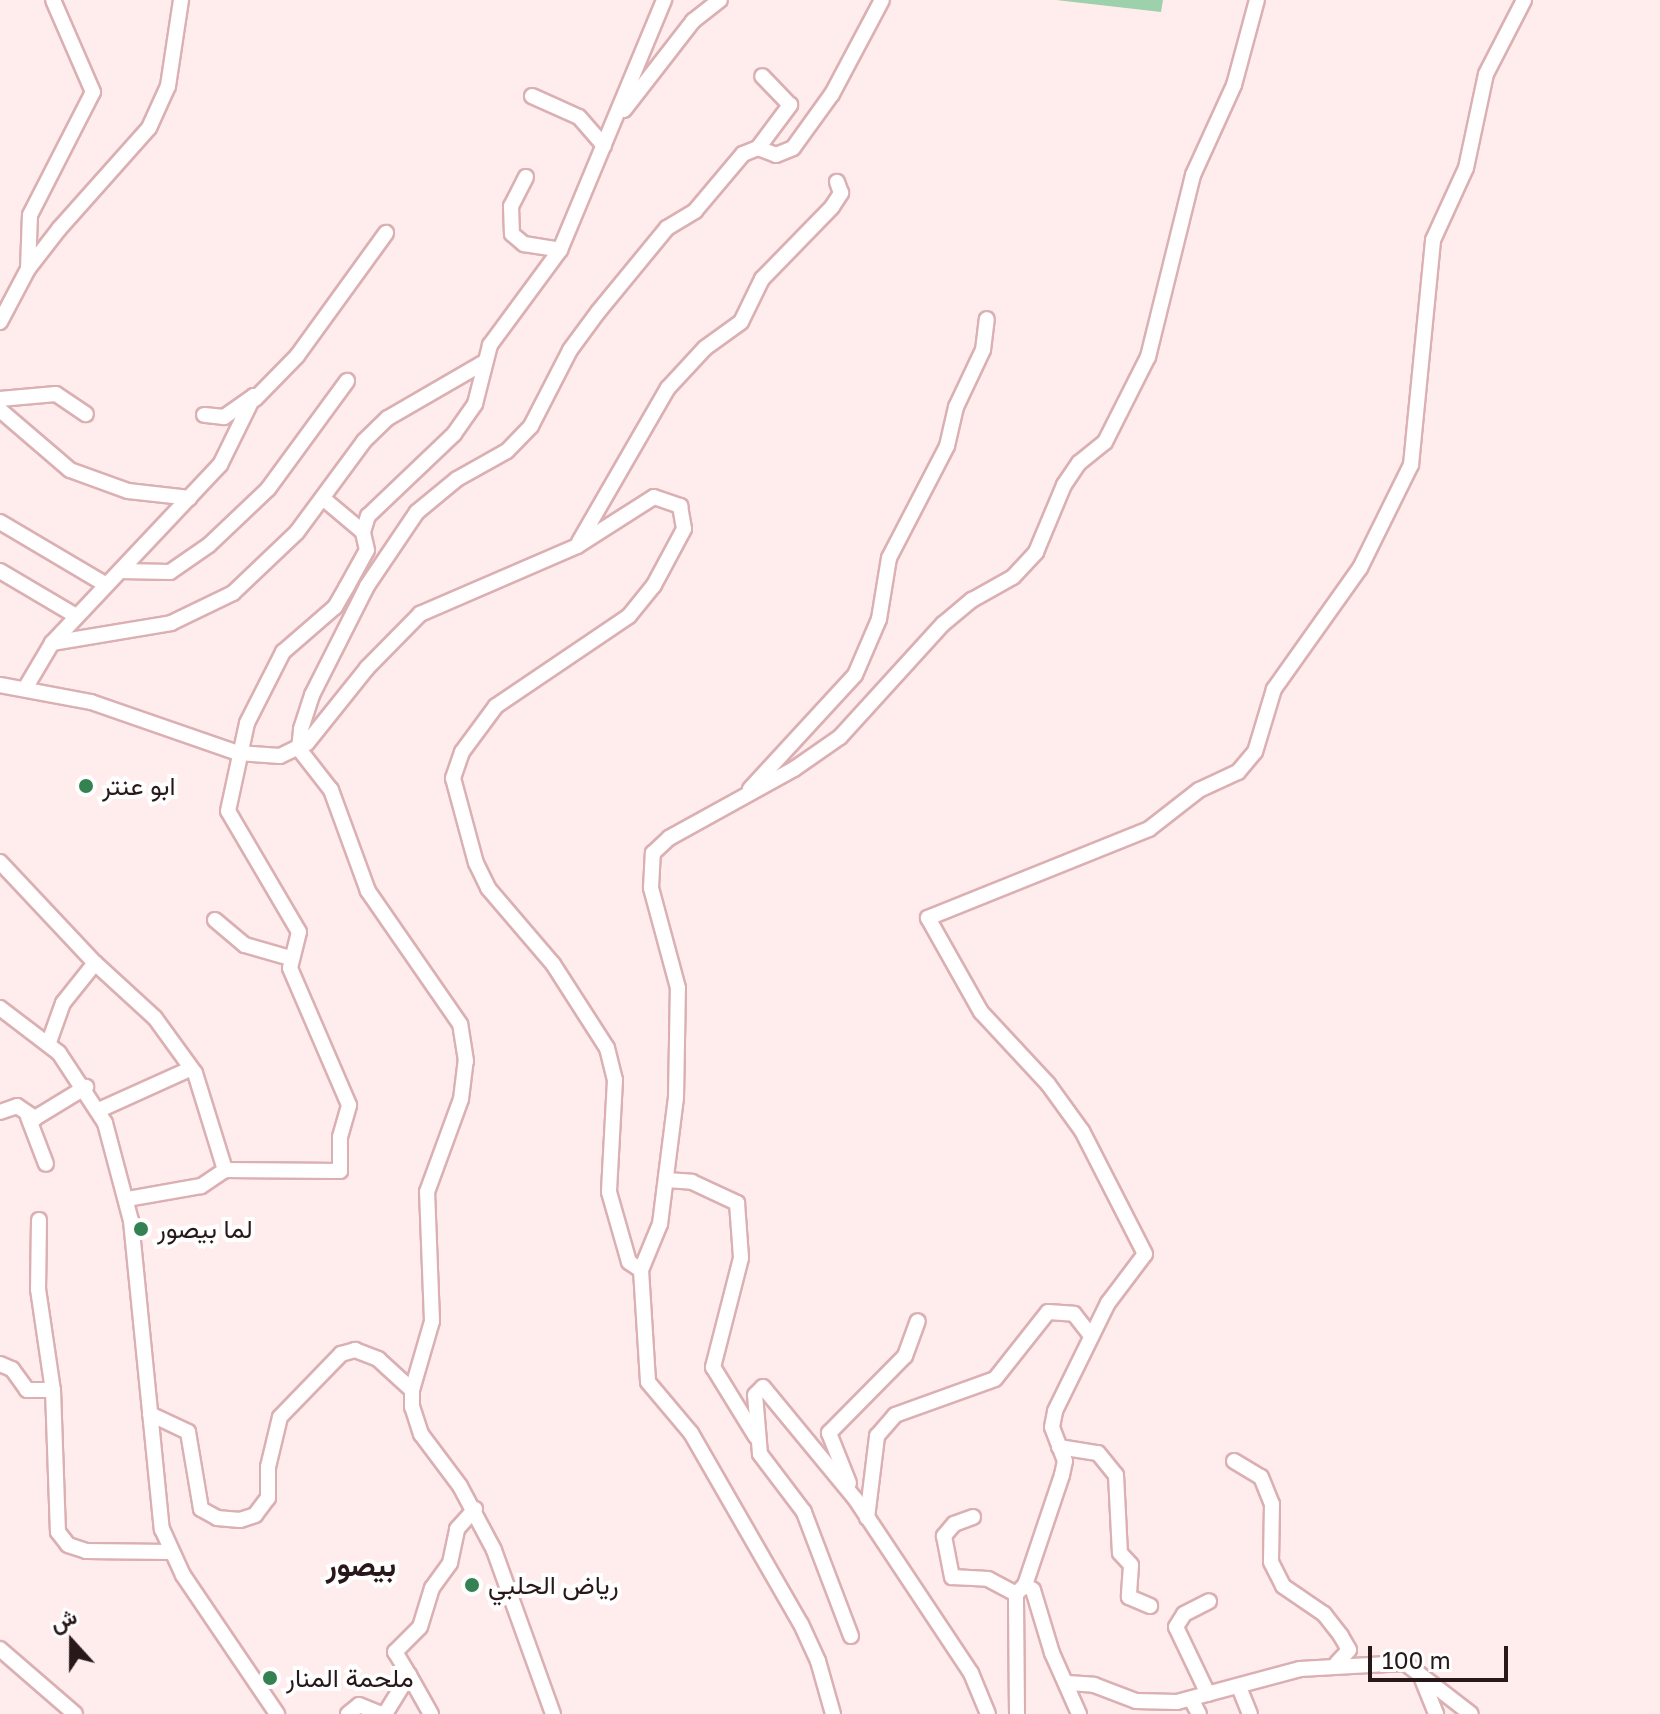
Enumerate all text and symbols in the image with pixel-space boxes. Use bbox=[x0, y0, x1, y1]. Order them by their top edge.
place label: ابو عنتر bbox=[102, 770, 175, 802]
marker: ابو عنتر bbox=[77, 777, 95, 795]
place label: لما بيصور bbox=[157, 1213, 253, 1245]
marker: لما بيصور bbox=[132, 1220, 150, 1238]
district label: بيصور bbox=[326, 1547, 396, 1583]
place label: رياض الحلبي bbox=[488, 1569, 619, 1601]
marker: رياض الحلبي bbox=[463, 1576, 481, 1594]
north arrow bbox=[32, 1602, 112, 1682]
text: ش bbox=[46, 1602, 80, 1636]
scale bar bbox=[1372, 1630, 1512, 1680]
text: 100 m bbox=[1382, 1645, 1451, 1674]
place label: ملحمة المنار bbox=[286, 1662, 414, 1694]
marker: ملحمة المنار bbox=[261, 1669, 279, 1687]

